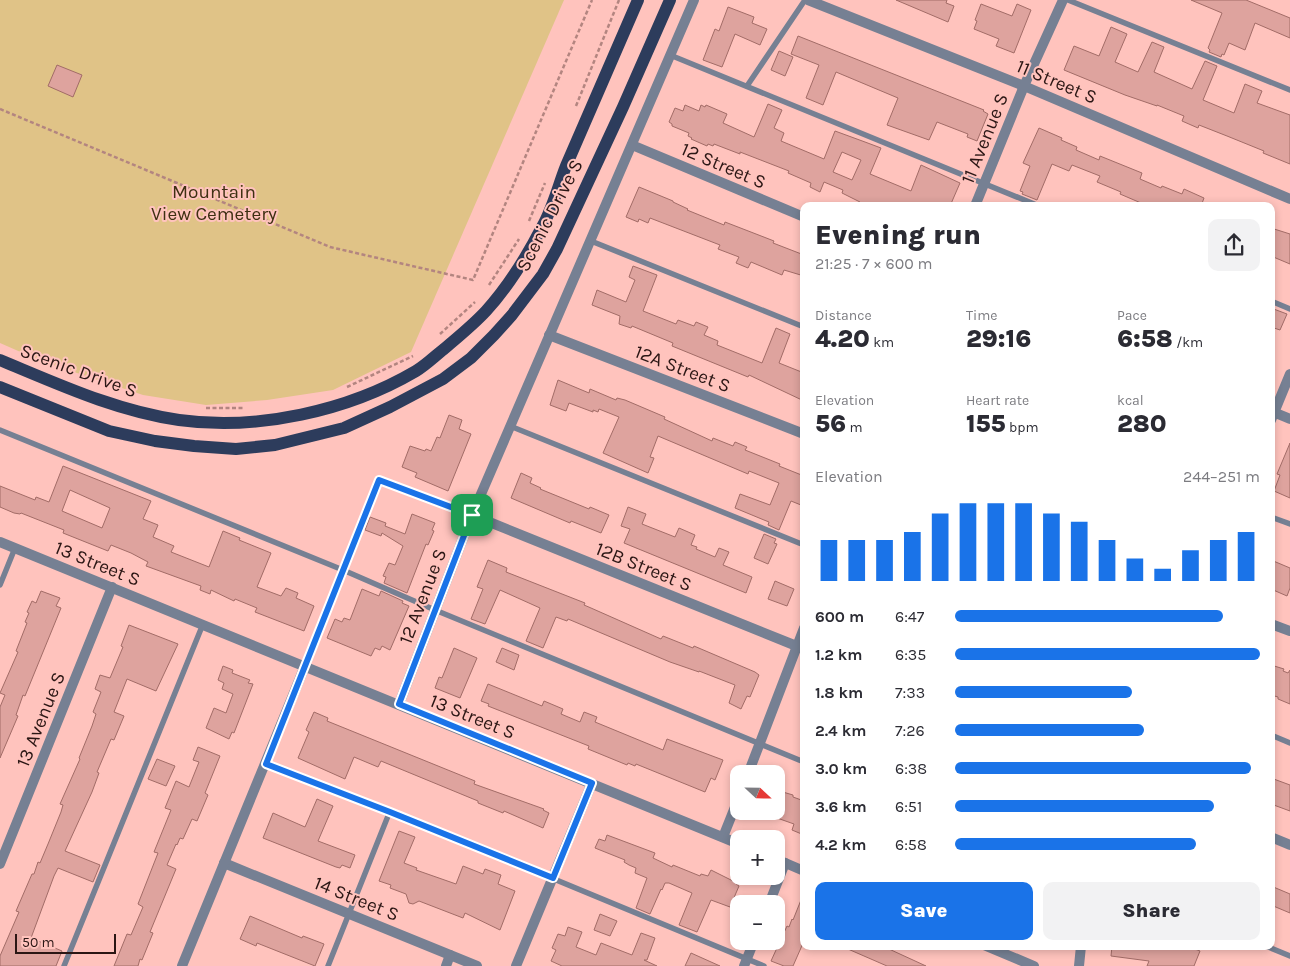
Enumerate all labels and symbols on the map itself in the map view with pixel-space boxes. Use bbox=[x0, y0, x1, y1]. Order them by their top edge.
street label: 11 Street S bbox=[1013, 55, 1100, 109]
street label: 11 Avenue S bbox=[957, 90, 1013, 187]
street label: 12 Street S bbox=[678, 138, 769, 194]
street label: Scenic Drive S bbox=[512, 156, 588, 275]
park label: Mountain View Cemetery bbox=[151, 181, 277, 225]
street label: Scenic Drive S bbox=[17, 340, 140, 402]
street label: 12A Street S bbox=[632, 341, 734, 397]
pin bbox=[451, 494, 493, 536]
street label: 13 Street S bbox=[52, 537, 144, 591]
street label: 12B Street S bbox=[592, 538, 695, 596]
street label: 12 Avenue S bbox=[395, 546, 451, 647]
street label: 13 Avenue S bbox=[12, 669, 70, 770]
street label: 13 Street S bbox=[427, 690, 519, 744]
north arrow bbox=[730, 765, 785, 820]
street label: 14 Street S bbox=[311, 872, 402, 926]
scale bar bbox=[15, 931, 116, 954]

